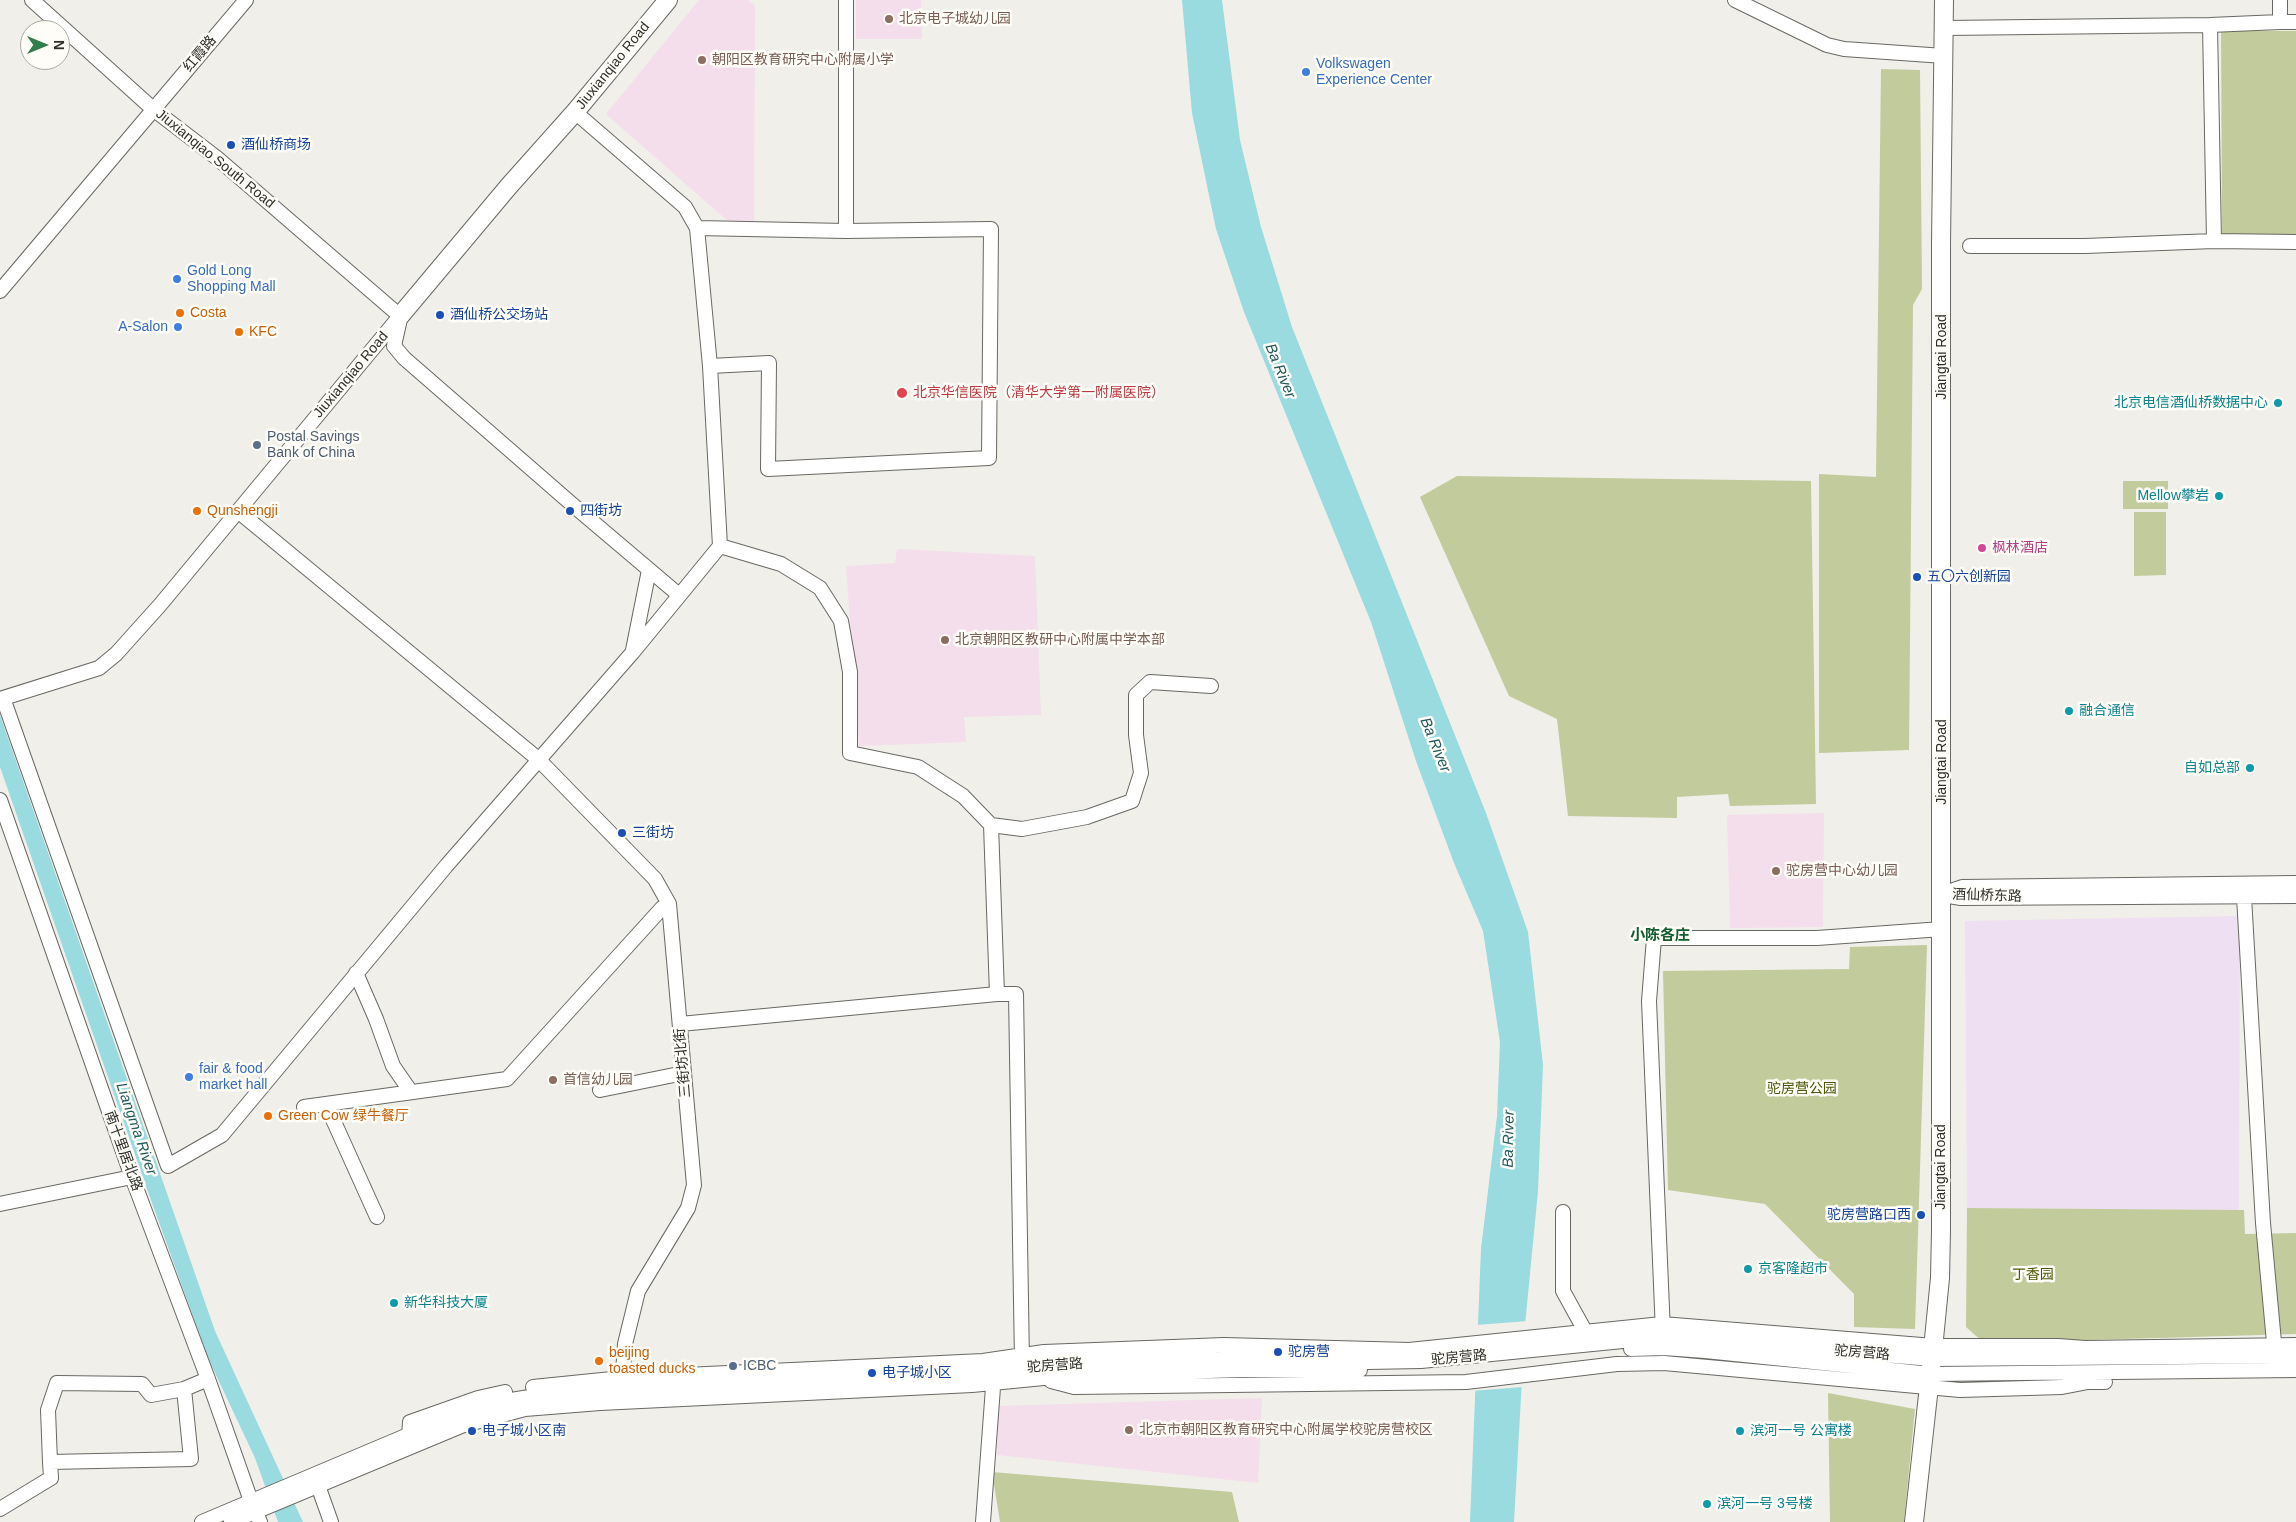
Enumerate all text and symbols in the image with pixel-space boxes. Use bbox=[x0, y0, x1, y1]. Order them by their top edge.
place label: 北京电子城幼儿园 bbox=[899, 11, 1011, 27]
marker: 北京电子城幼儿园 bbox=[883, 13, 895, 25]
street label: Jiuxianqiao Road bbox=[573, 19, 653, 113]
north arrow bbox=[20, 20, 70, 70]
street label: 红霞路 bbox=[180, 33, 220, 75]
text: N bbox=[51, 40, 67, 50]
place label: 朝阳区教育研究中心附属小学 bbox=[712, 52, 894, 68]
marker: 朝阳区教育研究中心附属小学 bbox=[696, 54, 708, 66]
place label: Volkswagen Experience Center bbox=[1316, 56, 1432, 88]
marker: Volkswagen Experience Center bbox=[1300, 66, 1312, 78]
street label: Jiuxianqiao South Road bbox=[152, 106, 278, 212]
place label: 酒仙桥商场 bbox=[241, 137, 311, 153]
marker: 酒仙桥商场 bbox=[225, 139, 237, 151]
place label: Gold Long Shopping Mall bbox=[187, 263, 276, 296]
marker: Gold Long Shopping Mall bbox=[171, 273, 183, 285]
place label: Costa bbox=[190, 305, 227, 321]
marker: Costa bbox=[174, 307, 186, 319]
place label: 酒仙桥公交场站 bbox=[450, 307, 548, 323]
marker: 酒仙桥公交场站 bbox=[434, 309, 446, 321]
street label: Jiangtai Road bbox=[1934, 314, 1950, 400]
place label: A-Salon bbox=[118, 319, 168, 335]
marker: A-Salon bbox=[172, 321, 184, 333]
place label: KFC bbox=[249, 324, 277, 340]
marker: KFC bbox=[233, 326, 245, 338]
street label: Jiuxianqiao Road bbox=[310, 328, 392, 422]
water label: Ba River bbox=[1261, 341, 1299, 401]
place label: 北京华信医院（清华大学第一附属医院） bbox=[913, 385, 1165, 401]
marker: 北京华信医院（清华大学第一附属医院） bbox=[895, 386, 909, 400]
place label: 北京电信酒仙桥数据中心 bbox=[2114, 395, 2268, 411]
marker: 北京电信酒仙桥数据中心 bbox=[2272, 397, 2284, 409]
place label: Postal Savings Bank of China bbox=[267, 429, 360, 462]
marker: Postal Savings Bank of China bbox=[251, 439, 263, 451]
place label: Mellow攀岩 bbox=[2137, 488, 2209, 504]
marker: Mellow攀岩 bbox=[2213, 490, 2225, 502]
place label: Qunshengji bbox=[207, 503, 278, 519]
place label: 四街坊 bbox=[580, 503, 622, 519]
marker: Qunshengji bbox=[191, 505, 203, 517]
marker: 四街坊 bbox=[564, 505, 576, 517]
place label: 枫林酒店 bbox=[1992, 540, 2048, 556]
marker: 枫林酒店 bbox=[1976, 542, 1988, 554]
place label: 五〇六创新园 bbox=[1927, 569, 2011, 585]
marker: 五〇六创新园 bbox=[1911, 571, 1923, 583]
place label: 北京朝阳区教研中心附属中学本部 bbox=[955, 632, 1165, 648]
marker: 北京朝阳区教研中心附属中学本部 bbox=[939, 634, 951, 646]
place label: 融合通信 bbox=[2079, 703, 2135, 719]
marker: 融合通信 bbox=[2063, 705, 2075, 717]
water label: Ba River bbox=[1416, 715, 1454, 775]
street label: Jiangtai Road bbox=[1934, 719, 1950, 805]
place label: 自如总部 bbox=[2184, 760, 2240, 776]
marker: 自如总部 bbox=[2244, 762, 2256, 774]
place label: 三街坊 bbox=[632, 825, 674, 841]
marker: 三街坊 bbox=[616, 827, 628, 839]
place label: 驼房营中心幼儿园 bbox=[1786, 863, 1898, 879]
marker: 驼房营中心幼儿园 bbox=[1770, 865, 1782, 877]
street label: 酒仙桥东路 bbox=[1952, 886, 2022, 906]
district label: 小陈各庄 bbox=[1630, 927, 1690, 945]
street label: 三街坊北街 bbox=[672, 1027, 694, 1099]
place label: fair & food market hall bbox=[199, 1061, 267, 1094]
marker: fair & food market hall bbox=[183, 1071, 195, 1083]
place label: 首信幼儿园 bbox=[563, 1072, 633, 1088]
marker: 首信幼儿园 bbox=[547, 1074, 559, 1086]
water label: Liangma River bbox=[112, 1080, 160, 1178]
park label: 驼房营公园 bbox=[1767, 1081, 1837, 1097]
place label: Green Cow 绿牛餐厅 bbox=[278, 1108, 409, 1124]
street label: 南十里居北路 bbox=[101, 1109, 145, 1193]
marker: Green Cow 绿牛餐厅 bbox=[262, 1110, 274, 1122]
water label: Ba River bbox=[1499, 1110, 1519, 1168]
street label: Jiangtai Road bbox=[1933, 1124, 1949, 1210]
place label: 驼房营路口西 bbox=[1827, 1207, 1911, 1223]
marker: 驼房营路口西 bbox=[1915, 1209, 1927, 1221]
place label: 京客隆超市 bbox=[1758, 1261, 1828, 1277]
marker: 京客隆超市 bbox=[1742, 1263, 1754, 1275]
park label: 丁香园 bbox=[2012, 1267, 2054, 1283]
place label: 新华科技大厦 bbox=[404, 1295, 488, 1311]
marker: 新华科技大厦 bbox=[388, 1297, 400, 1309]
street label: 驼房营路 bbox=[1833, 1342, 1891, 1364]
place label: 驼房营 bbox=[1288, 1344, 1330, 1360]
place label: beijing toasted ducks bbox=[609, 1345, 695, 1378]
marker: 驼房营 bbox=[1272, 1346, 1284, 1358]
street label: 驼房营路 bbox=[1430, 1347, 1488, 1369]
marker: beijing toasted ducks bbox=[593, 1355, 605, 1367]
street label: 驼房营路 bbox=[1026, 1356, 1084, 1376]
place label: ICBC bbox=[743, 1358, 776, 1374]
marker: ICBC bbox=[727, 1360, 739, 1372]
place label: 电子城小区 bbox=[882, 1365, 952, 1381]
marker: 电子城小区 bbox=[866, 1367, 878, 1379]
place label: 北京市朝阳区教育研究中心附属学校驼房营校区 bbox=[1139, 1422, 1433, 1438]
place label: 电子城小区南 bbox=[482, 1423, 566, 1439]
place label: 滨河一号 公寓楼 bbox=[1750, 1423, 1852, 1439]
marker: 北京市朝阳区教育研究中心附属学校驼房营校区 bbox=[1123, 1424, 1135, 1436]
marker: 电子城小区南 bbox=[466, 1425, 478, 1437]
marker: 滨河一号 公寓楼 bbox=[1734, 1425, 1746, 1437]
place label: 滨河一号 3号楼 bbox=[1717, 1496, 1813, 1512]
marker: 滨河一号 3号楼 bbox=[1701, 1498, 1713, 1510]

